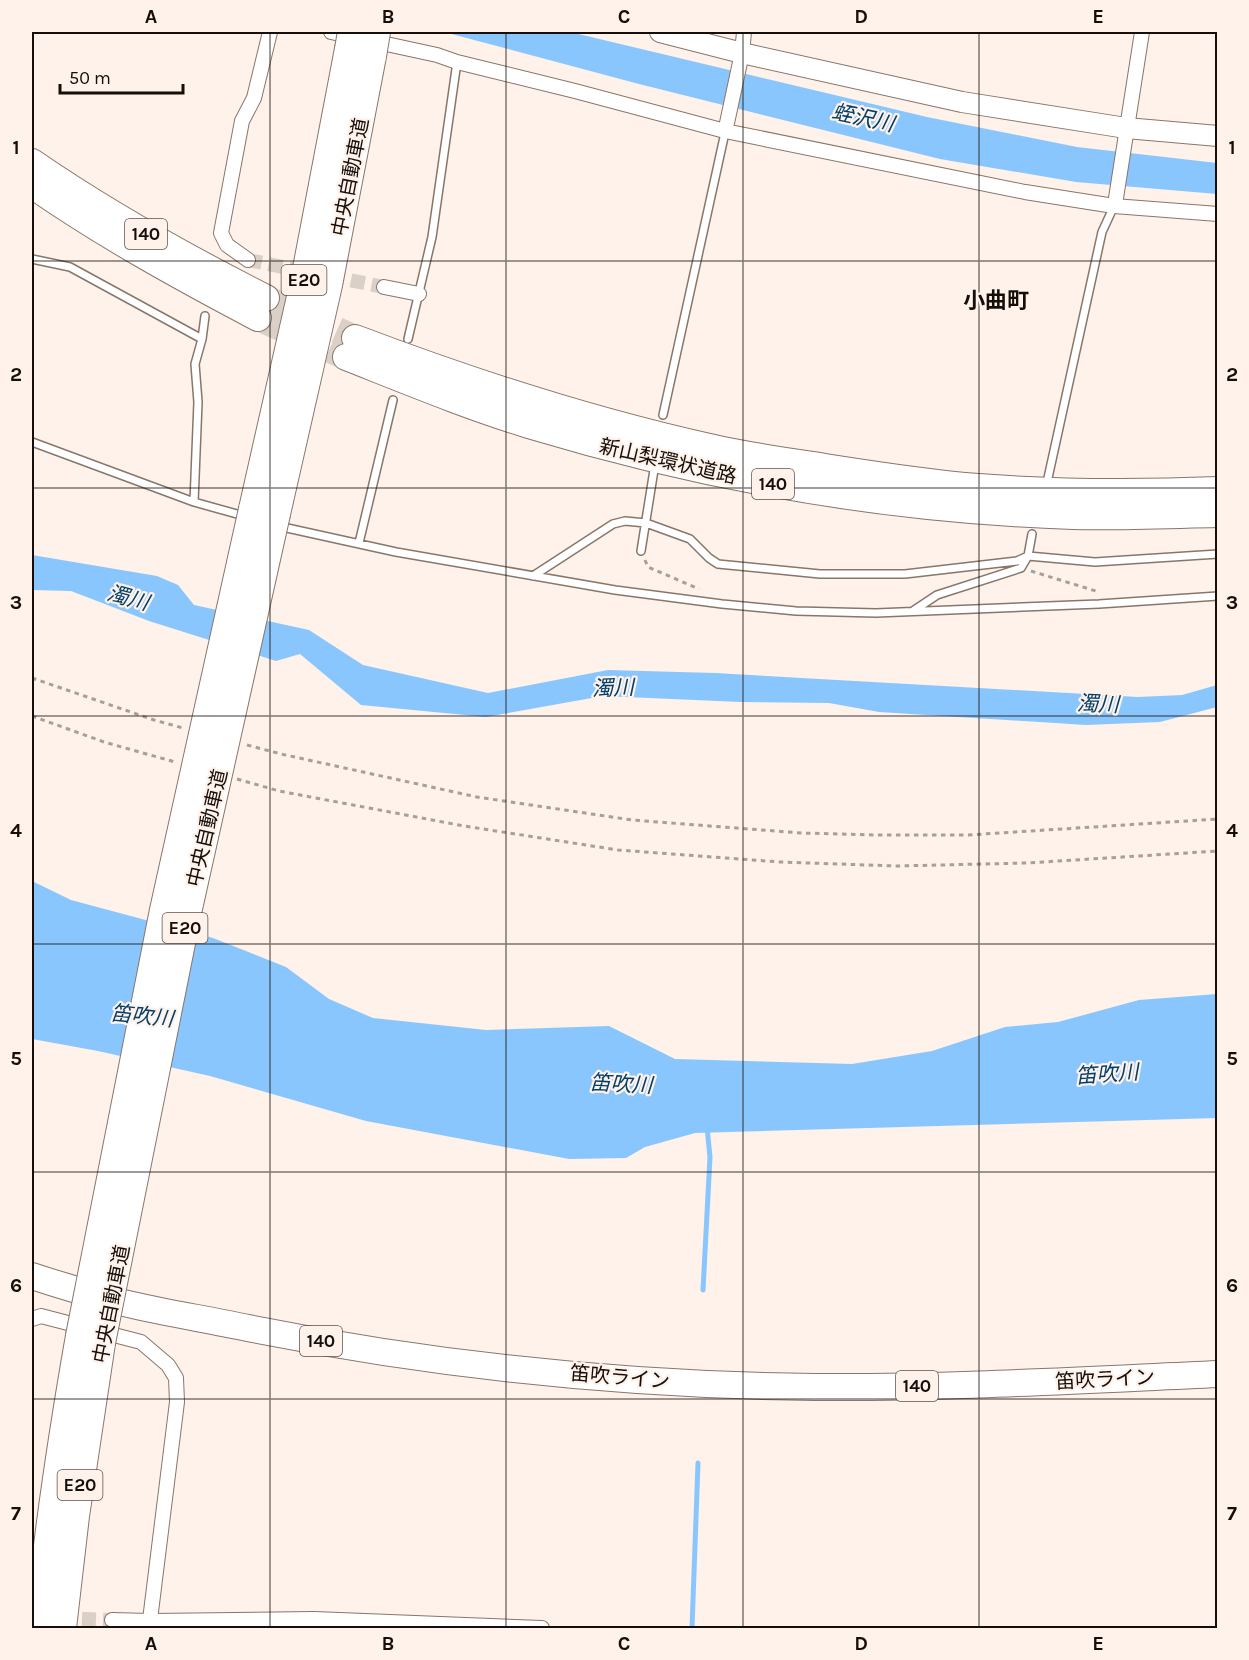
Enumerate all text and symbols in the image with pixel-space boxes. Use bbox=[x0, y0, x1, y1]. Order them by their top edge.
text: A bbox=[145, 5, 158, 28]
text: B bbox=[382, 5, 394, 28]
text: C bbox=[618, 5, 630, 28]
text: D bbox=[854, 5, 868, 28]
text: E bbox=[1092, 5, 1104, 28]
scale bar bbox=[60, 57, 183, 95]
text: 50 m bbox=[69, 67, 111, 89]
water label: 蛭沢川 bbox=[830, 100, 898, 137]
street label: 中央自動車道 bbox=[328, 116, 373, 238]
text: 1 bbox=[12, 136, 20, 159]
text: 1 bbox=[1228, 136, 1236, 159]
road number: 140 bbox=[125, 219, 167, 249]
road number: E20 bbox=[282, 265, 326, 295]
district label: 小曲町 bbox=[963, 288, 1029, 314]
text: 2 bbox=[10, 363, 22, 386]
text: 2 bbox=[1226, 363, 1238, 386]
street label: 新山梨環状道路 bbox=[597, 435, 739, 488]
road number: 140 bbox=[752, 469, 794, 499]
water label: 濁川 bbox=[105, 581, 153, 616]
text: 3 bbox=[10, 591, 22, 614]
text: 3 bbox=[1226, 591, 1238, 614]
water label: 濁川 bbox=[592, 675, 636, 701]
water label: 濁川 bbox=[1077, 691, 1121, 717]
street label: 中央自動車道 bbox=[183, 767, 232, 889]
text: 4 bbox=[10, 819, 22, 842]
text: 4 bbox=[1226, 819, 1238, 842]
road number: E20 bbox=[162, 913, 207, 943]
water label: 笛吹川 bbox=[109, 1001, 177, 1031]
text: 5 bbox=[10, 1047, 22, 1070]
text: 5 bbox=[1226, 1047, 1238, 1070]
water label: 笛吹川 bbox=[1075, 1060, 1141, 1088]
water label: 笛吹川 bbox=[589, 1070, 655, 1098]
street label: 中央自動車道 bbox=[89, 1243, 134, 1365]
text: 6 bbox=[10, 1274, 22, 1297]
text: 6 bbox=[1226, 1274, 1238, 1297]
road number: 140 bbox=[300, 1326, 342, 1356]
street label: 笛吹ライン bbox=[569, 1362, 671, 1393]
street label: 笛吹ライン bbox=[1054, 1365, 1156, 1394]
road number: 140 bbox=[896, 1371, 938, 1401]
road number: E20 bbox=[58, 1470, 103, 1500]
text: 7 bbox=[11, 1502, 21, 1525]
text: 7 bbox=[1227, 1502, 1237, 1525]
text: A bbox=[145, 1632, 158, 1655]
text: B bbox=[382, 1632, 394, 1655]
text: C bbox=[618, 1632, 630, 1655]
text: D bbox=[854, 1632, 868, 1655]
text: E bbox=[1092, 1632, 1104, 1655]

